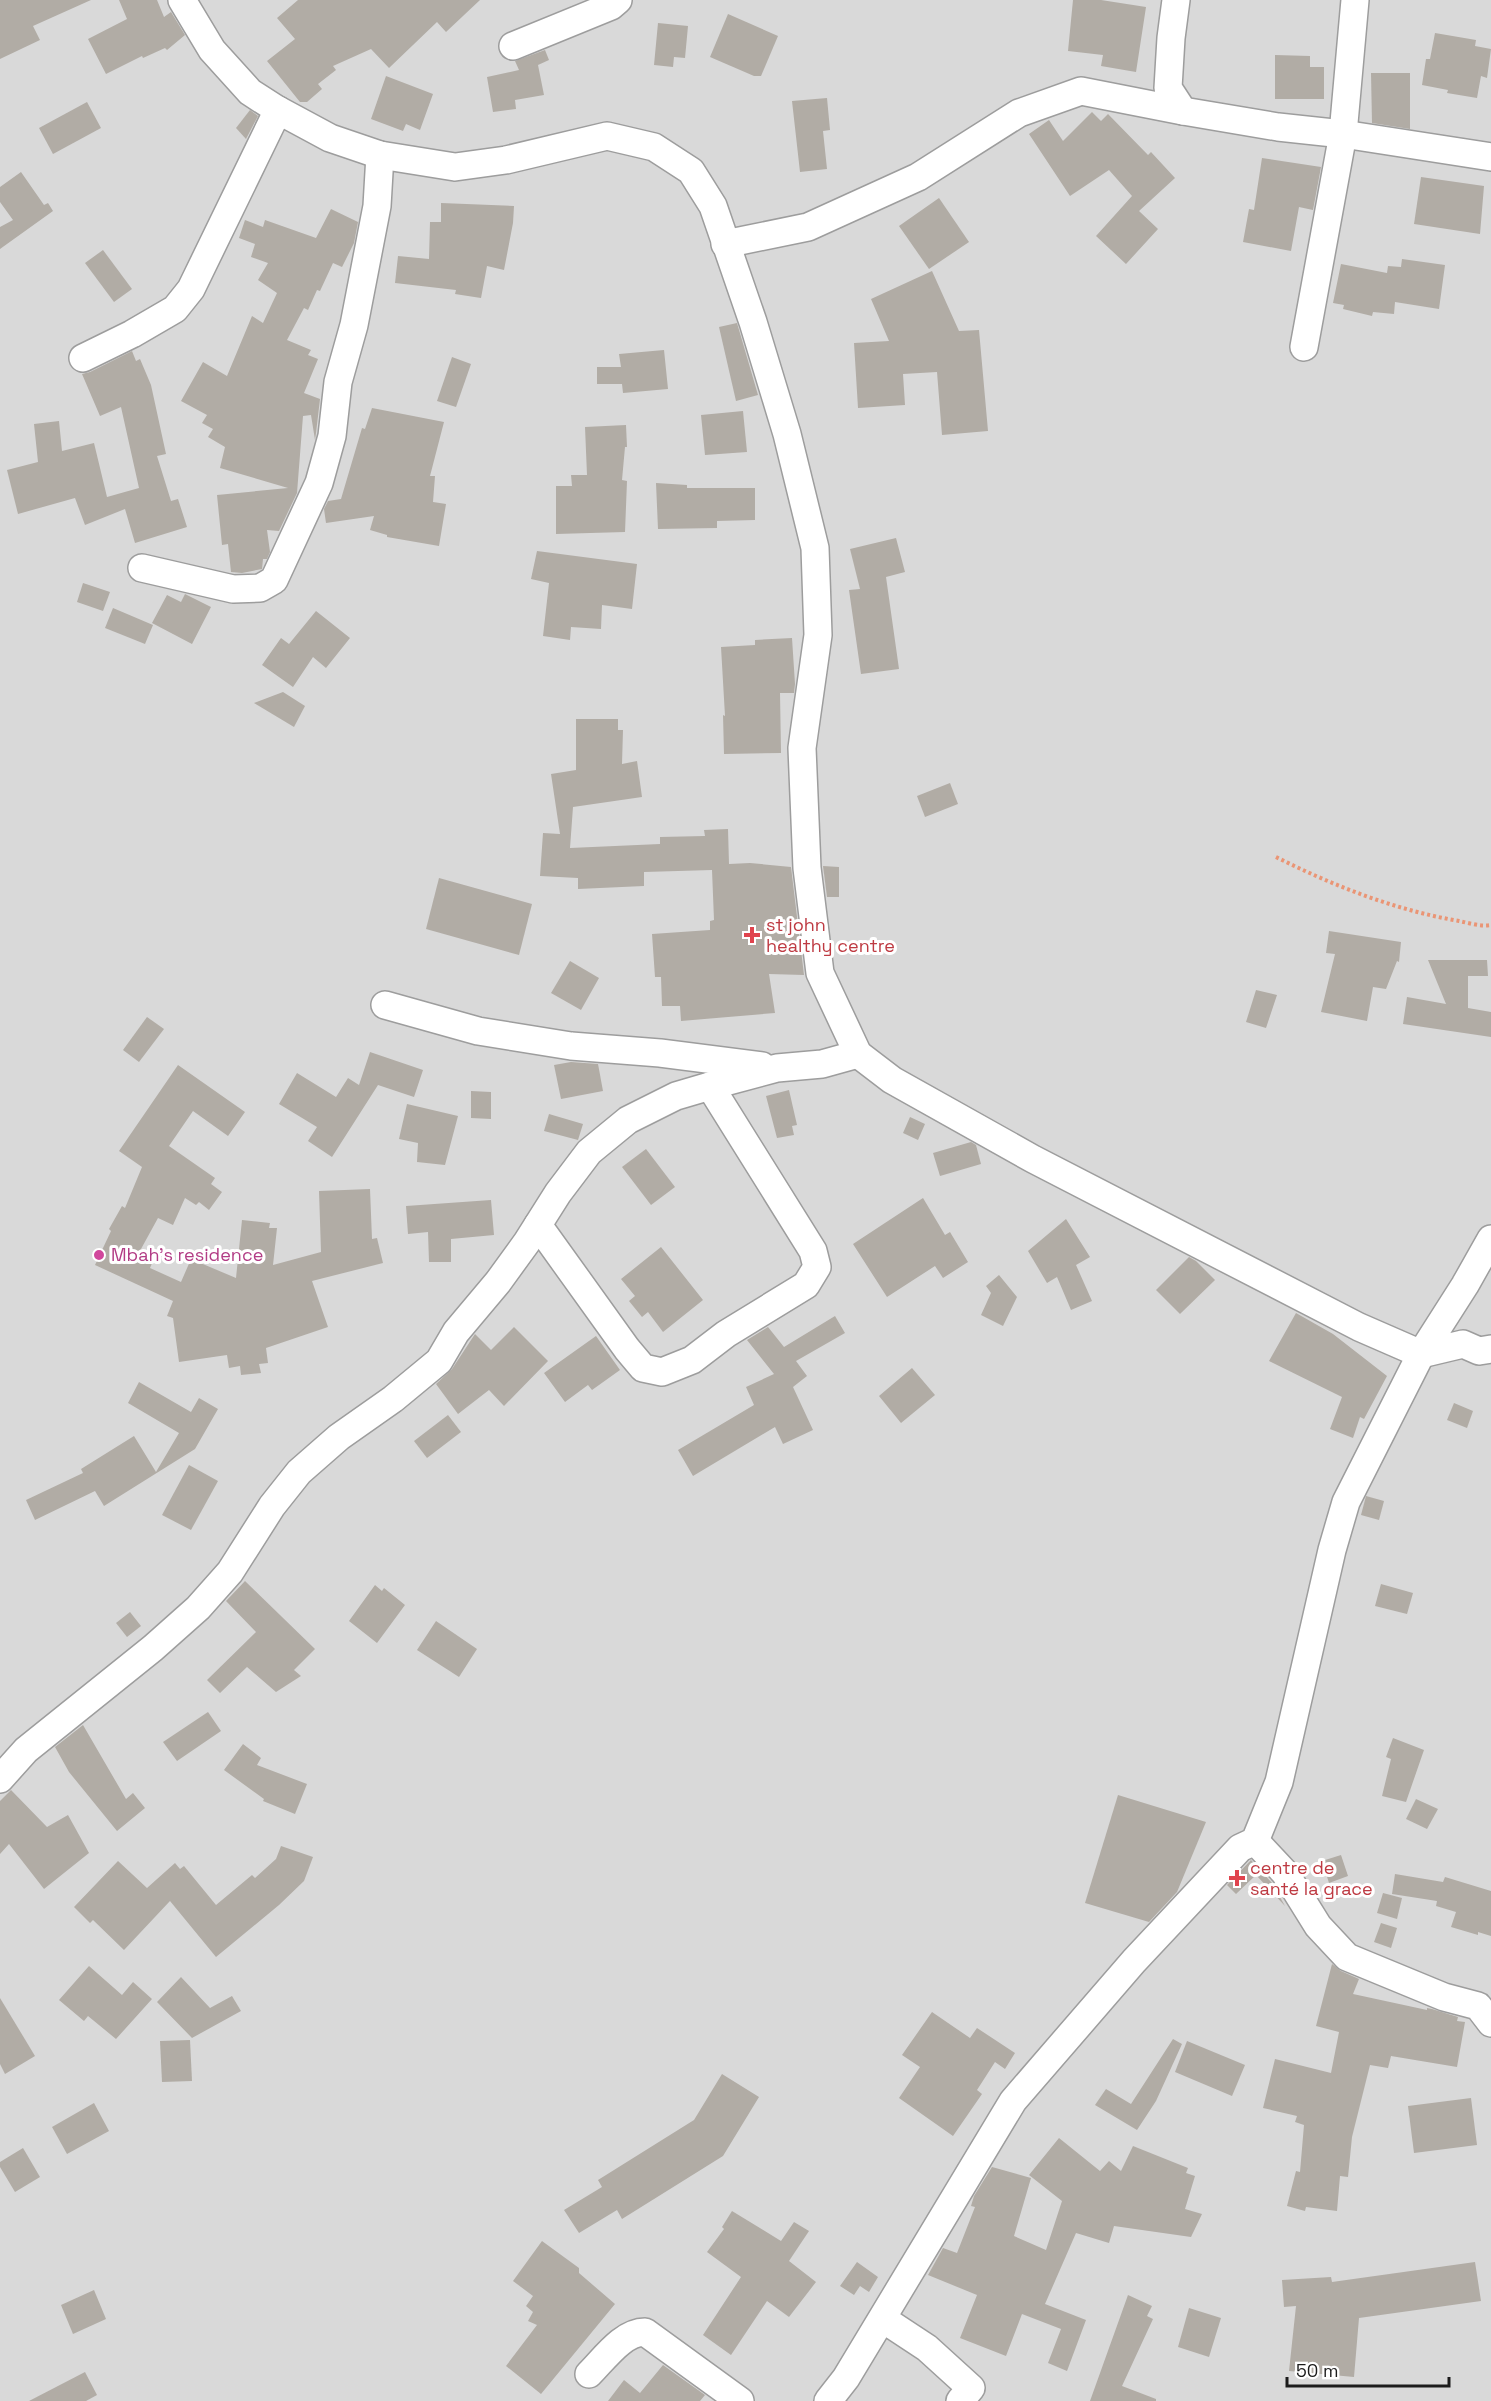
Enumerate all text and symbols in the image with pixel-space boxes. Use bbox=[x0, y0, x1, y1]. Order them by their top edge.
place label: st john healthy centre bbox=[766, 913, 895, 957]
marker: st john healthy centre bbox=[743, 926, 761, 944]
place label: Mbah's residence bbox=[111, 1243, 263, 1266]
marker: Mbah's residence bbox=[92, 1248, 106, 1262]
place label: centre de santé la grace bbox=[1250, 1856, 1373, 1900]
marker: centre de santé la grace bbox=[1228, 1869, 1246, 1887]
scale bar bbox=[1287, 2350, 1449, 2388]
text: 50 m bbox=[1296, 2359, 1338, 2382]

